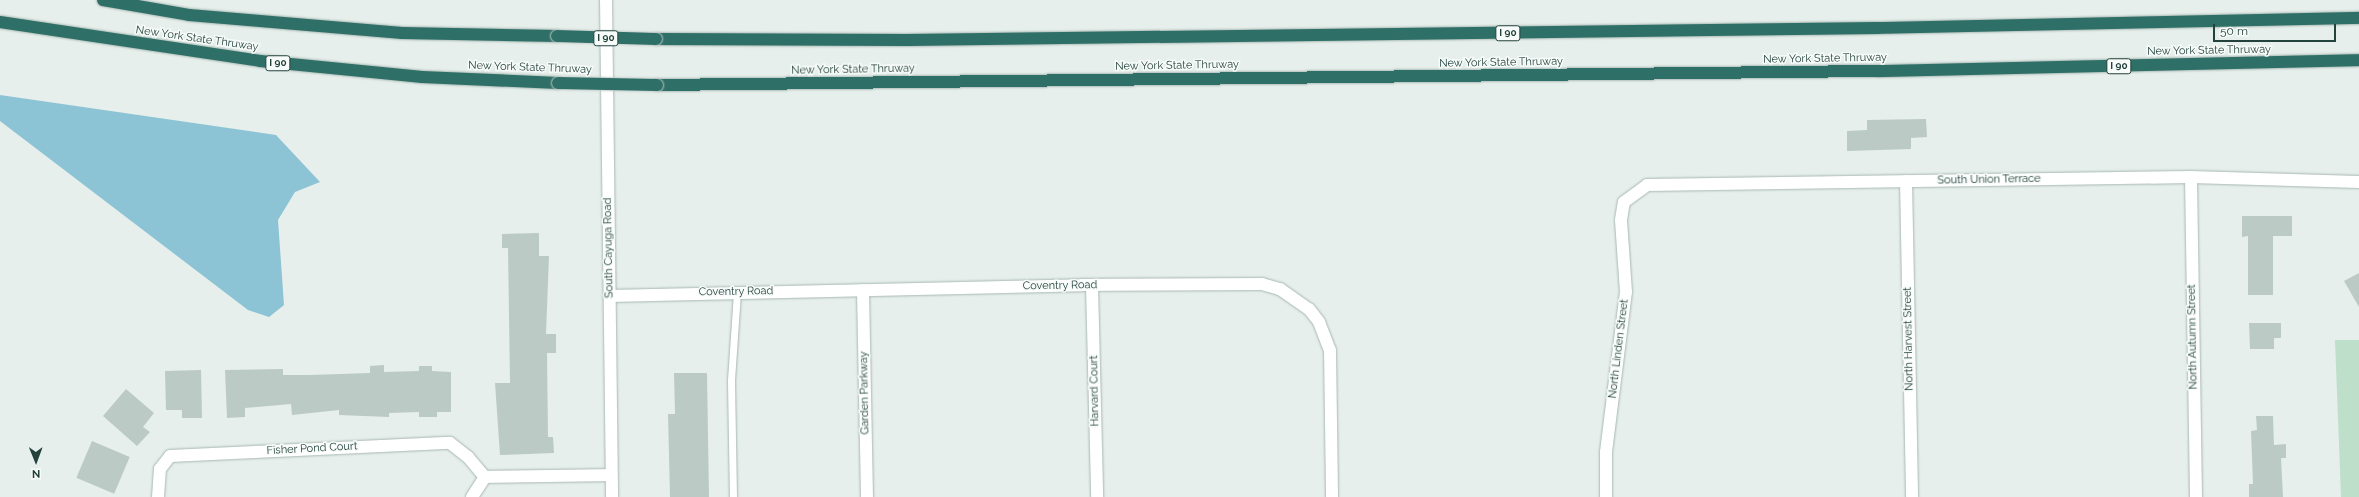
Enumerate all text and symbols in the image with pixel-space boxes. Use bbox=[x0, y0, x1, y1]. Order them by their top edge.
scale bar bbox=[2215, 16, 2338, 42]
street label: New York State Thruway bbox=[134, 24, 260, 54]
text: 50 m bbox=[2220, 24, 2248, 38]
road number: I 90 bbox=[1495, 25, 1521, 41]
road number: I 90 bbox=[593, 30, 619, 46]
street label: New York State Thruway bbox=[2146, 43, 2272, 59]
street label: New York State Thruway bbox=[1762, 51, 1888, 67]
road number: I 90 bbox=[265, 55, 291, 71]
street label: New York State Thruway bbox=[1438, 55, 1564, 71]
street label: New York State Thruway bbox=[1114, 58, 1240, 74]
road number: I 90 bbox=[2106, 58, 2132, 74]
street label: New York State Thruway bbox=[467, 59, 593, 77]
street label: New York State Thruway bbox=[790, 62, 916, 78]
street label: South Union Terrace bbox=[1937, 172, 2041, 188]
street label: South Cayuga Road bbox=[602, 198, 616, 298]
street label: Coventry Road bbox=[1022, 279, 1098, 293]
street label: North Autumn Street bbox=[2185, 284, 2201, 390]
street label: Coventry Road bbox=[698, 285, 774, 299]
street label: North Harvest Street bbox=[1901, 287, 1917, 391]
street label: North Linden Street bbox=[1606, 299, 1632, 399]
street label: Garden Parkway bbox=[858, 351, 872, 435]
street label: Harvard Court bbox=[1088, 355, 1102, 427]
street label: Fisher Pond Court bbox=[266, 440, 358, 458]
north arrow bbox=[16, 441, 56, 481]
text: N bbox=[32, 467, 41, 480]

